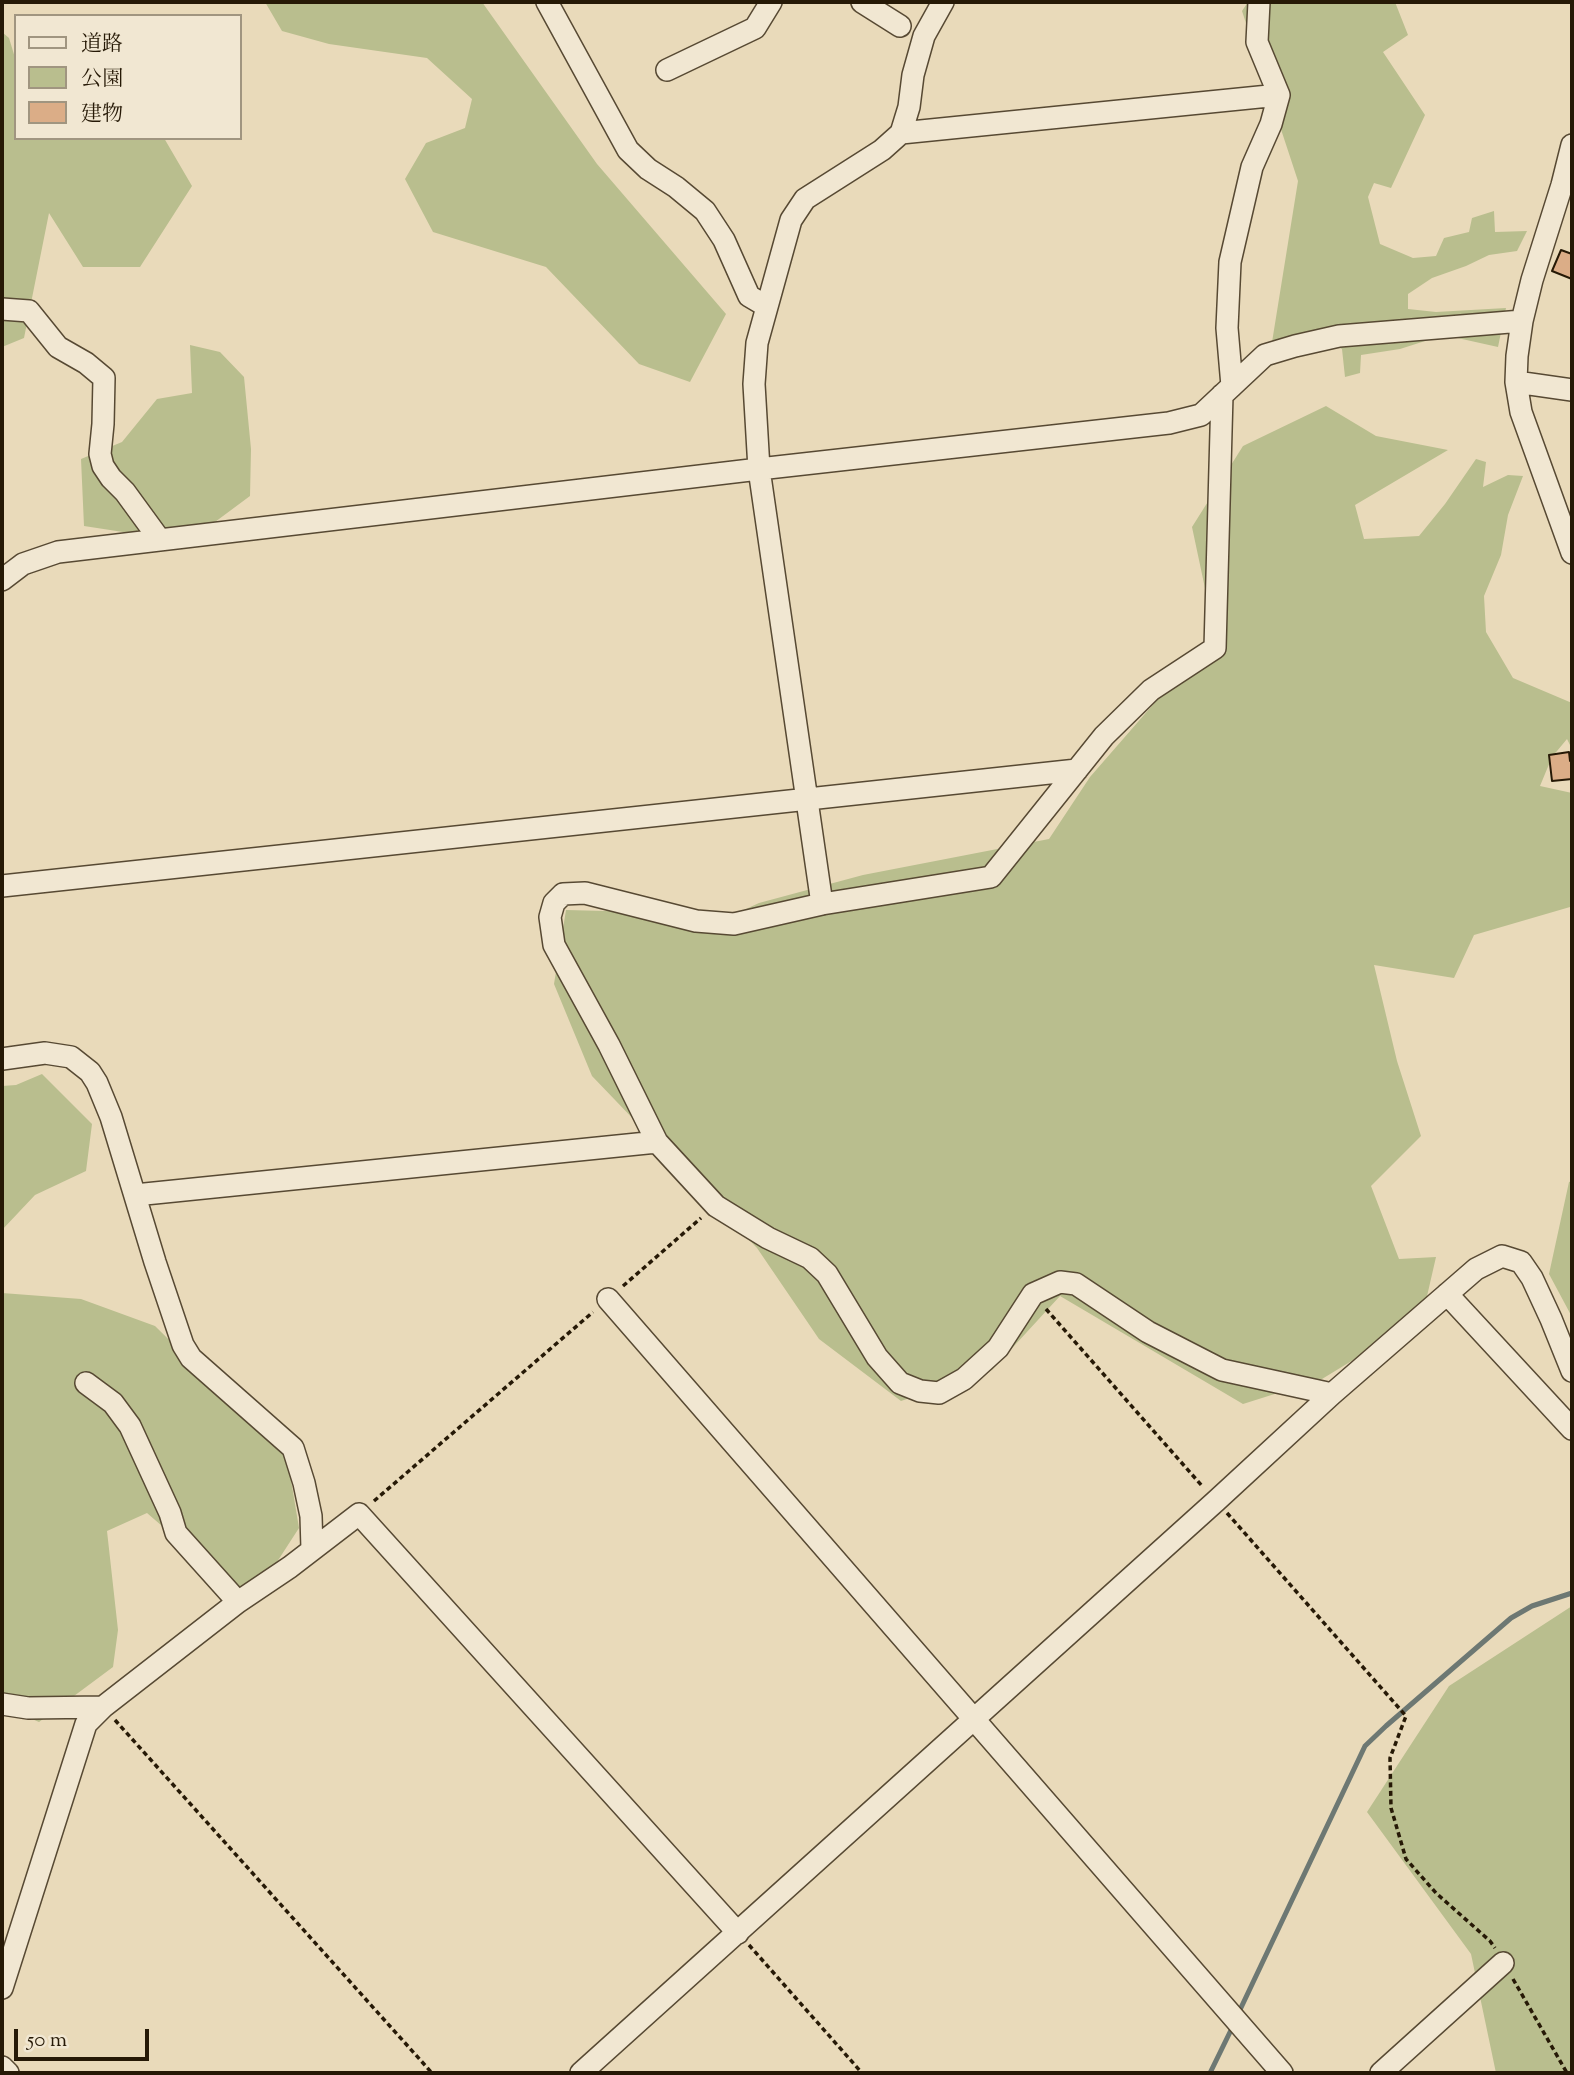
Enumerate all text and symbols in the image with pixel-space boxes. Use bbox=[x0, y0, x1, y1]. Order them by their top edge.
legend bbox=[14, 14, 242, 140]
text: 道路 bbox=[81, 30, 123, 60]
text: 公園 bbox=[81, 65, 123, 95]
text: 建物 bbox=[81, 100, 123, 130]
scale bar bbox=[18, 2016, 152, 2060]
text: 50 m bbox=[27, 2026, 67, 2056]

